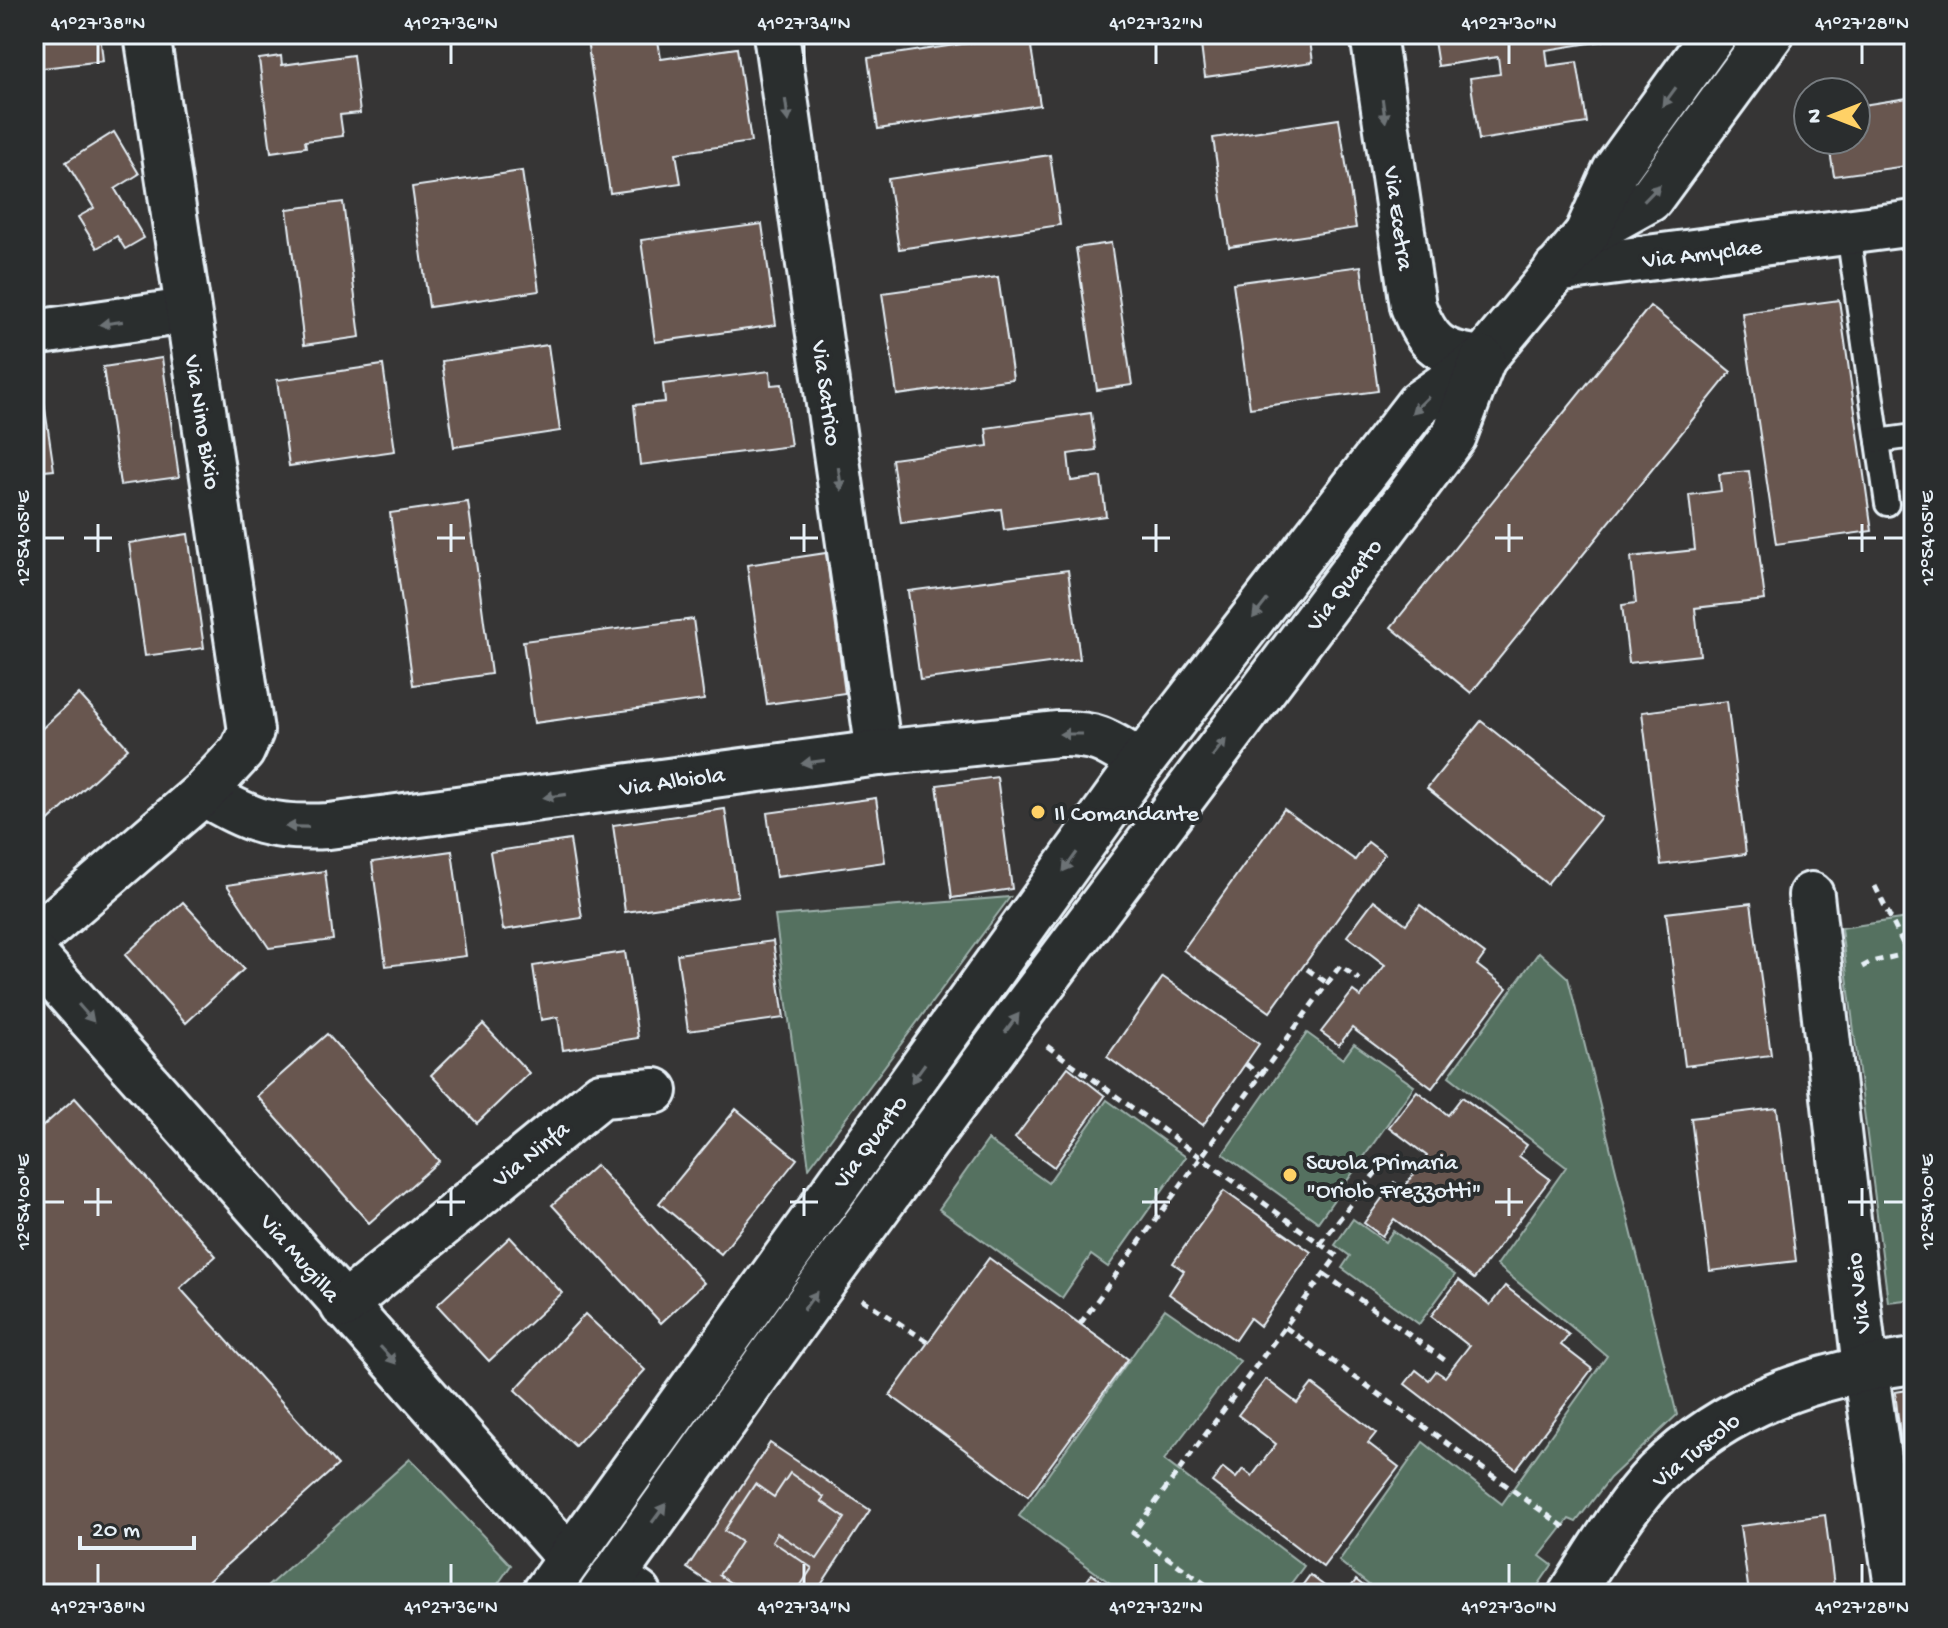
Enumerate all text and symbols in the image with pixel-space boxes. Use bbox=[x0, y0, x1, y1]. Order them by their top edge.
text: 41°27'38"N bbox=[51, 14, 145, 37]
text: 41°27'36"N bbox=[404, 14, 498, 37]
text: 41°27'34"N bbox=[757, 14, 851, 37]
text: 41°27'32"N bbox=[1109, 14, 1203, 37]
text: 41°27'30"N bbox=[1462, 14, 1556, 37]
text: 41°27'28"N bbox=[1815, 14, 1909, 37]
north arrow bbox=[1792, 76, 1872, 156]
one-way arrow bbox=[1661, 87, 1677, 107]
one-way arrow bbox=[781, 99, 794, 124]
one-way arrow bbox=[1378, 99, 1391, 124]
text: N bbox=[1803, 109, 1829, 123]
street label: Via Ecetra bbox=[1375, 164, 1418, 273]
one-way arrow bbox=[1643, 184, 1661, 203]
street label: Via Amyclae bbox=[1640, 234, 1764, 277]
one-way arrow bbox=[98, 317, 123, 330]
street label: Via Satrico bbox=[803, 338, 846, 448]
street label: Via Nino Bixio bbox=[175, 352, 225, 492]
one-way arrow bbox=[1411, 395, 1430, 413]
one-way arrow bbox=[834, 467, 847, 492]
text: 12°54'05"E bbox=[14, 489, 37, 586]
text: 12°54'05"E bbox=[1918, 489, 1941, 586]
street label: Via Quarto bbox=[1301, 534, 1390, 639]
one-way arrow bbox=[1252, 599, 1268, 619]
one-way arrow bbox=[1058, 728, 1083, 740]
one-way arrow bbox=[1211, 737, 1227, 759]
one-way arrow bbox=[800, 755, 825, 768]
street label: Via Albiola bbox=[617, 762, 728, 805]
one-way arrow bbox=[542, 790, 567, 803]
place label: Il Comandante bbox=[1054, 801, 1200, 830]
marker: Il Comandante bbox=[1029, 803, 1047, 821]
one-way arrow bbox=[284, 820, 309, 833]
one-way arrow bbox=[1062, 851, 1078, 873]
one-way arrow bbox=[76, 1004, 94, 1023]
one-way arrow bbox=[1004, 1013, 1020, 1033]
one-way arrow bbox=[910, 1062, 926, 1084]
street label: Via Quarto bbox=[827, 1090, 916, 1196]
street label: Via Ninfa bbox=[487, 1116, 577, 1196]
place label: Scuola Primaria "Oriolo Frezzotti" bbox=[1306, 1150, 1482, 1207]
text: 12°54'00"E bbox=[14, 1153, 37, 1251]
text: 12°54'00"E bbox=[1918, 1153, 1941, 1251]
marker: Scuola Primaria "Oriolo Frezzotti" bbox=[1281, 1166, 1299, 1184]
street label: Via Mugilla bbox=[251, 1208, 345, 1310]
street label: Via Veio bbox=[1841, 1251, 1880, 1336]
one-way arrow bbox=[802, 1291, 817, 1312]
one-way arrow bbox=[378, 1345, 396, 1364]
street label: Via Tuscolo bbox=[1646, 1407, 1747, 1497]
scale bar bbox=[80, 1500, 194, 1550]
one-way arrow bbox=[650, 1502, 666, 1523]
text: 20 m bbox=[92, 1517, 140, 1546]
text: 41°27'38"N bbox=[51, 1598, 145, 1621]
text: 41°27'36"N bbox=[404, 1598, 498, 1621]
text: 41°27'34"N bbox=[757, 1598, 851, 1621]
text: 41°27'32"N bbox=[1109, 1598, 1203, 1621]
text: 41°27'30"N bbox=[1462, 1598, 1556, 1621]
text: 41°27'28"N bbox=[1815, 1598, 1909, 1621]

